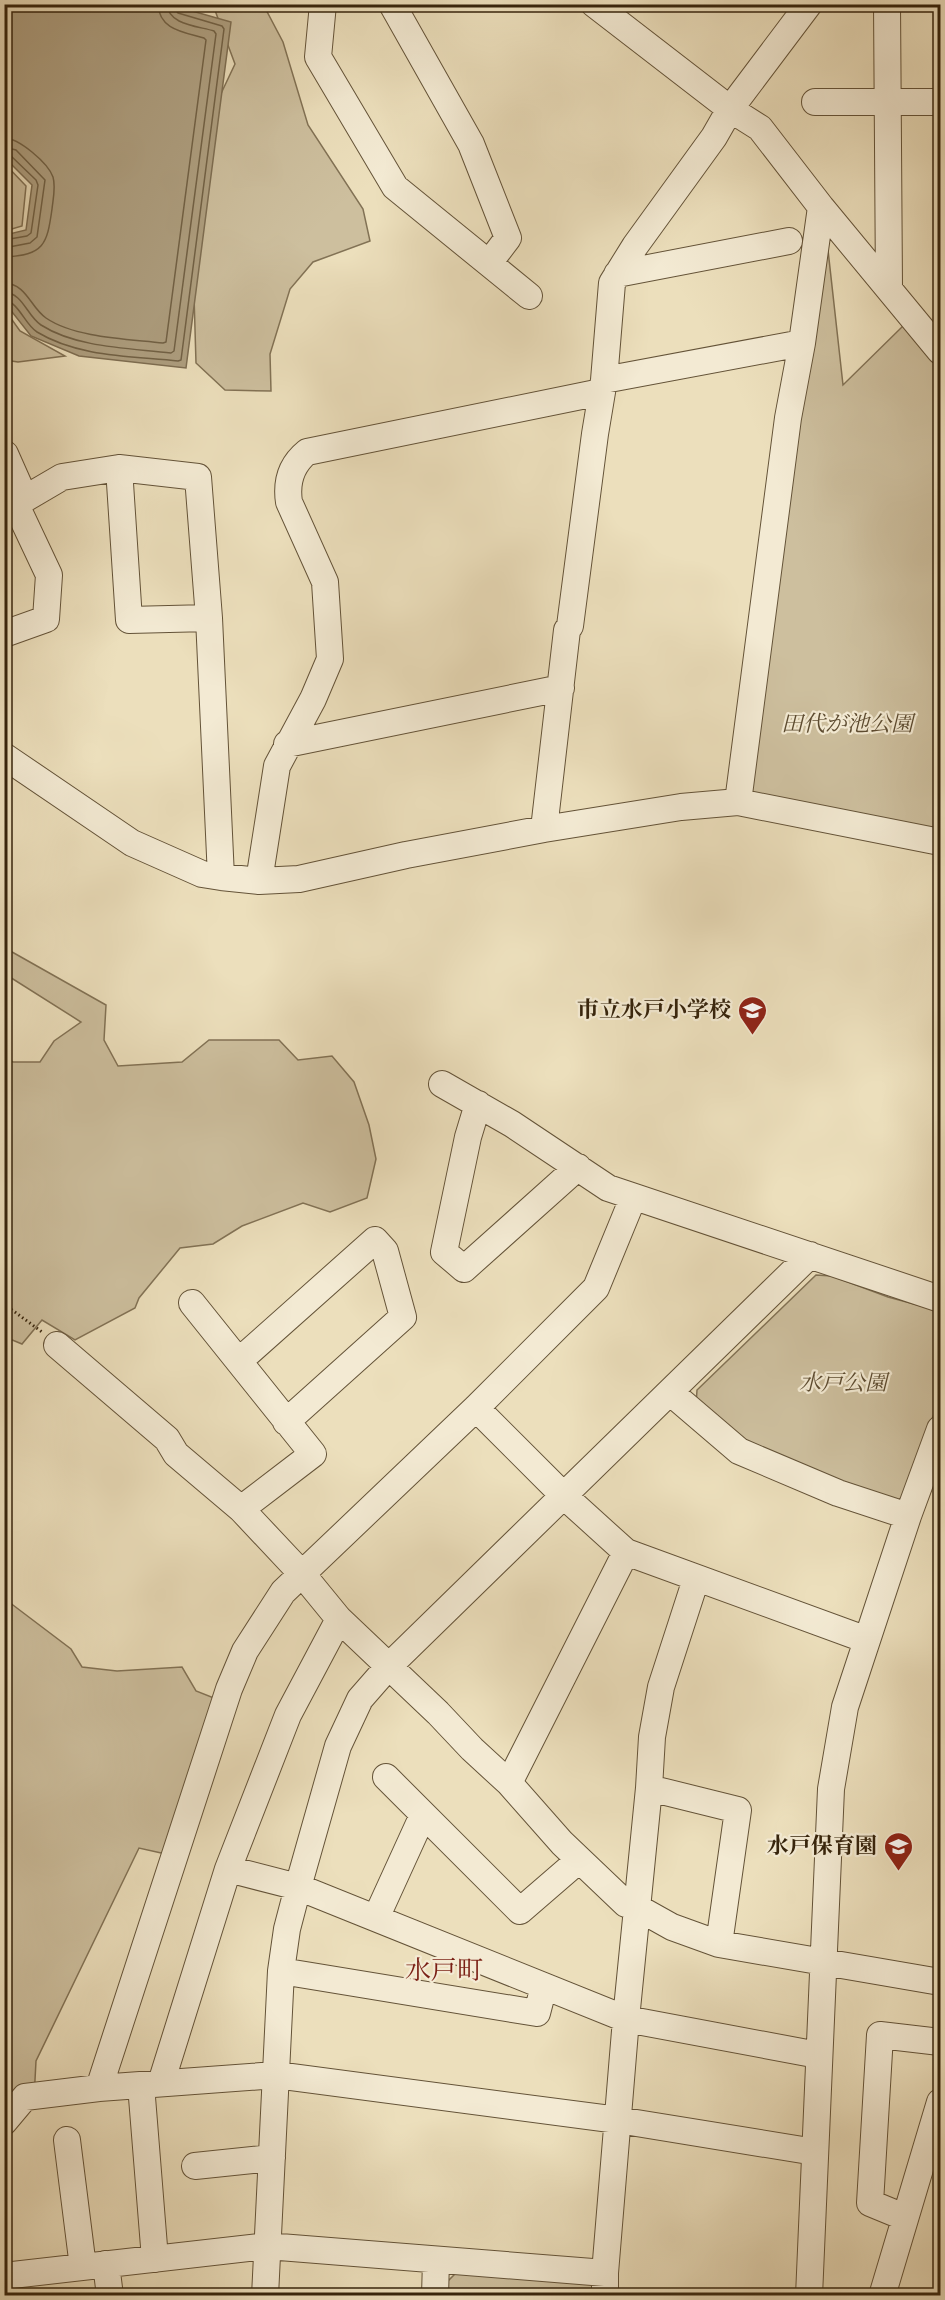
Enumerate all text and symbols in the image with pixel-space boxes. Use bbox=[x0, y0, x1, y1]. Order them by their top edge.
park label: 田代が池公園 bbox=[781, 709, 916, 739]
school or university icon: 市立水戸小学校 bbox=[736, 994, 768, 1036]
place label: 市立水戸小学校 bbox=[577, 995, 731, 1025]
park label: 水戸公園 bbox=[799, 1368, 890, 1398]
school or university icon: 水戸保育園 bbox=[882, 1830, 914, 1872]
place label: 水戸保育園 bbox=[767, 1831, 877, 1861]
district label: 水戸町 bbox=[405, 1953, 483, 1988]

